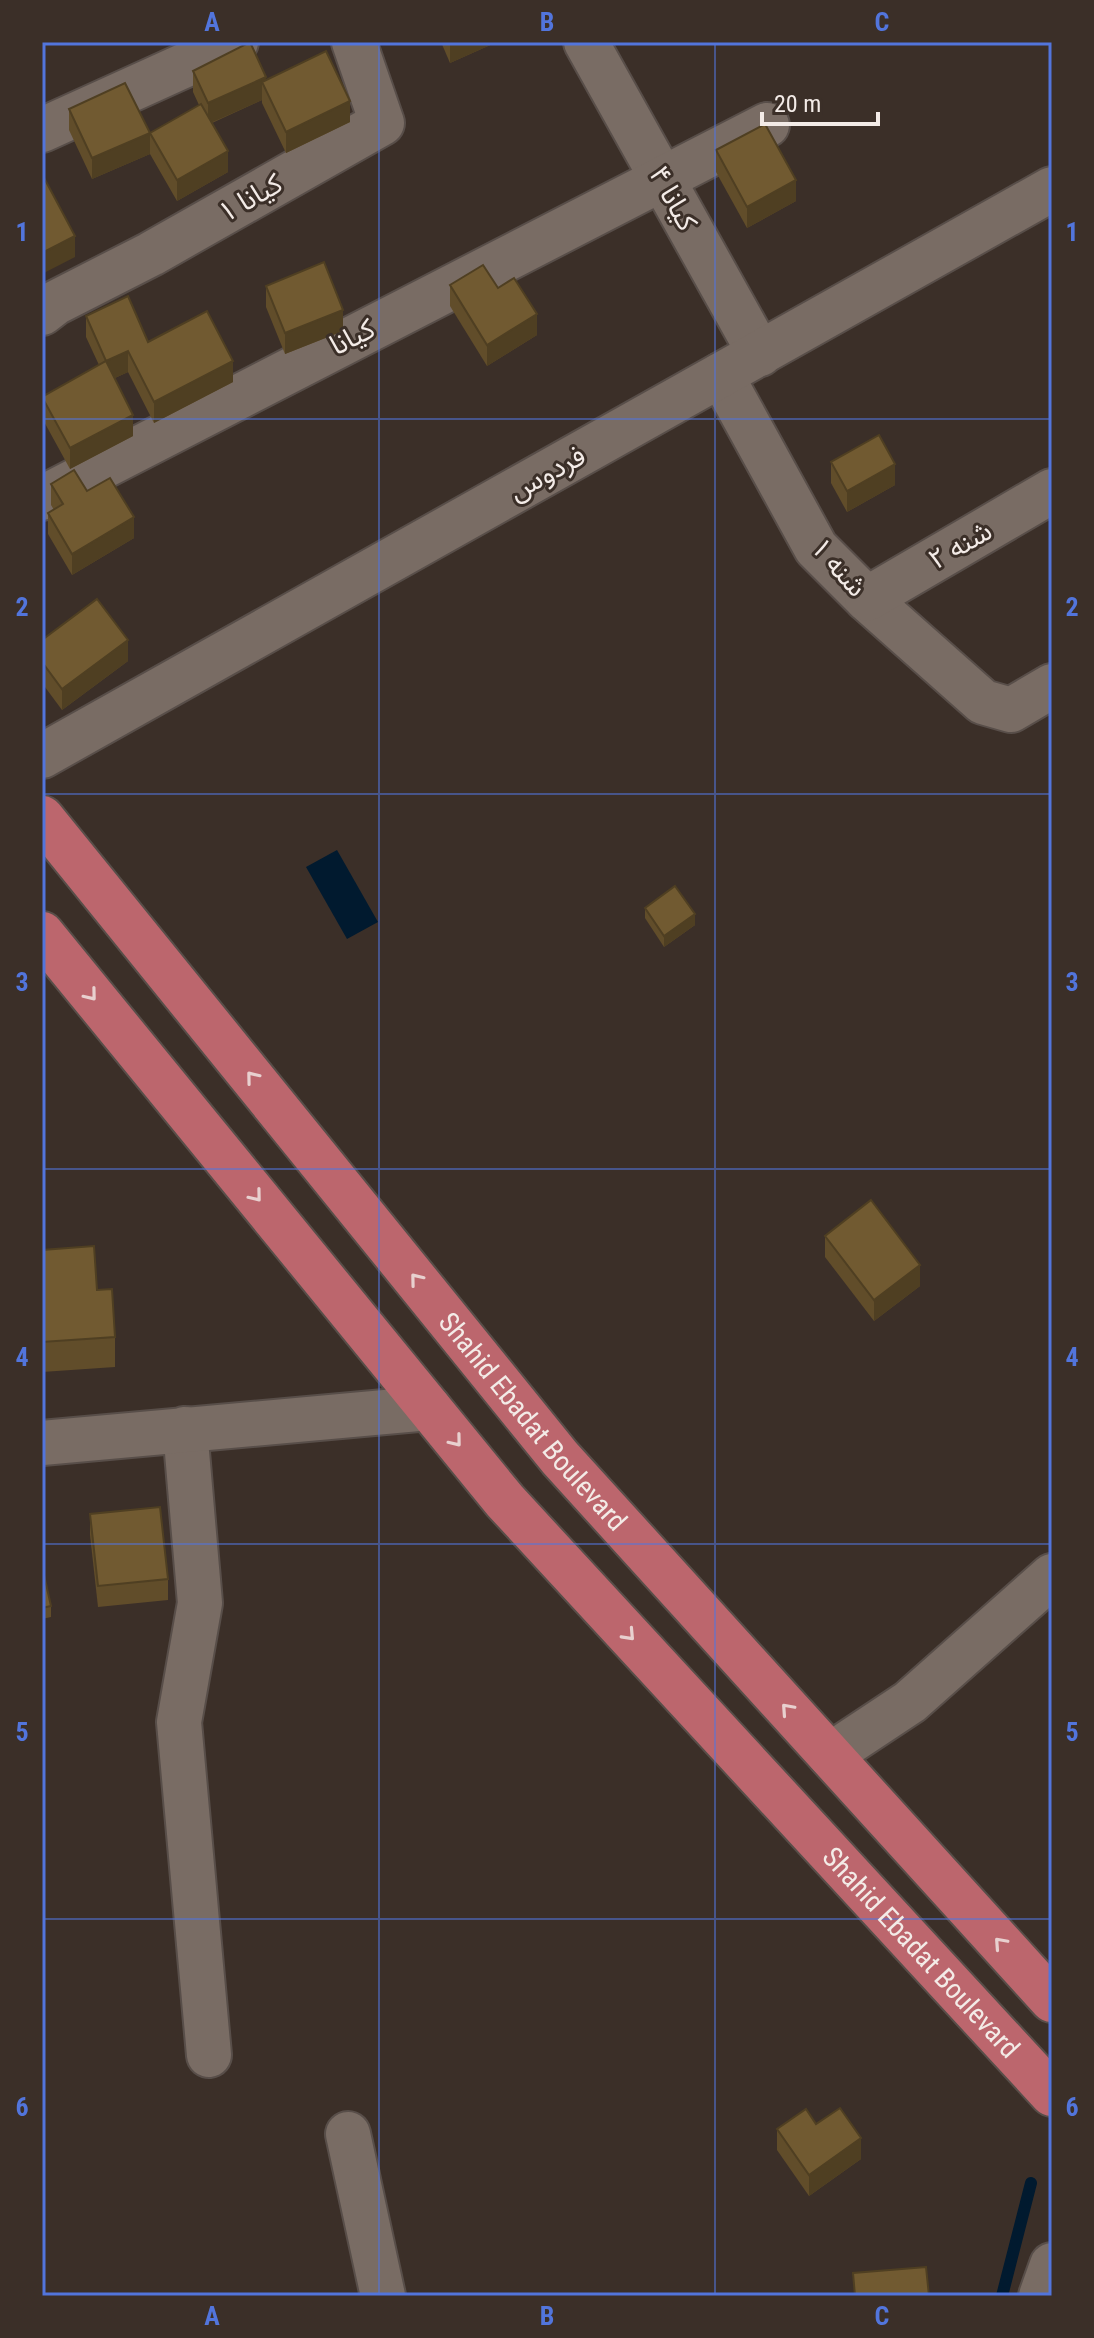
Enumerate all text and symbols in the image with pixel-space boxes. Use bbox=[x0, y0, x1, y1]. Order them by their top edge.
text: A bbox=[204, 7, 220, 37]
text: B bbox=[540, 7, 554, 37]
text: C bbox=[875, 7, 890, 37]
scale bar bbox=[762, 76, 878, 126]
text: 20 m bbox=[774, 90, 821, 118]
street label: کیانا ۴ bbox=[642, 160, 704, 236]
street label: کیانا ۱ bbox=[212, 166, 288, 229]
text: 1 bbox=[15, 217, 29, 247]
text: 1 bbox=[1065, 217, 1079, 247]
street label: کیانا bbox=[324, 312, 380, 362]
street label: فردوس bbox=[503, 439, 591, 507]
street label: شنه ۲ bbox=[922, 514, 998, 576]
street label: شنه ۱ bbox=[804, 531, 874, 603]
text: 2 bbox=[15, 592, 29, 622]
text: 2 bbox=[1065, 592, 1079, 622]
text: 3 bbox=[15, 967, 29, 997]
text: 3 bbox=[1065, 967, 1079, 997]
one-way arrow bbox=[81, 986, 96, 1000]
one-way arrow bbox=[247, 1072, 262, 1086]
one-way arrow bbox=[246, 1187, 261, 1201]
one-way arrow bbox=[411, 1273, 425, 1288]
street label: Shahid Ebadat Boulevard bbox=[432, 1306, 634, 1537]
text: 4 bbox=[15, 1342, 29, 1372]
text: 4 bbox=[1065, 1342, 1079, 1372]
one-way arrow bbox=[446, 1432, 461, 1446]
one-way arrow bbox=[619, 1626, 634, 1640]
one-way arrow bbox=[783, 1703, 797, 1718]
text: 5 bbox=[15, 1717, 29, 1747]
text: 5 bbox=[1065, 1717, 1079, 1747]
street label: Shahid Ebadat Boulevard bbox=[816, 1840, 1027, 2064]
one-way arrow bbox=[995, 1937, 1009, 1952]
text: 6 bbox=[15, 2092, 29, 2122]
text: 6 bbox=[1065, 2092, 1079, 2122]
text: A bbox=[204, 2301, 220, 2331]
text: B bbox=[540, 2301, 554, 2331]
text: C bbox=[875, 2301, 890, 2331]

